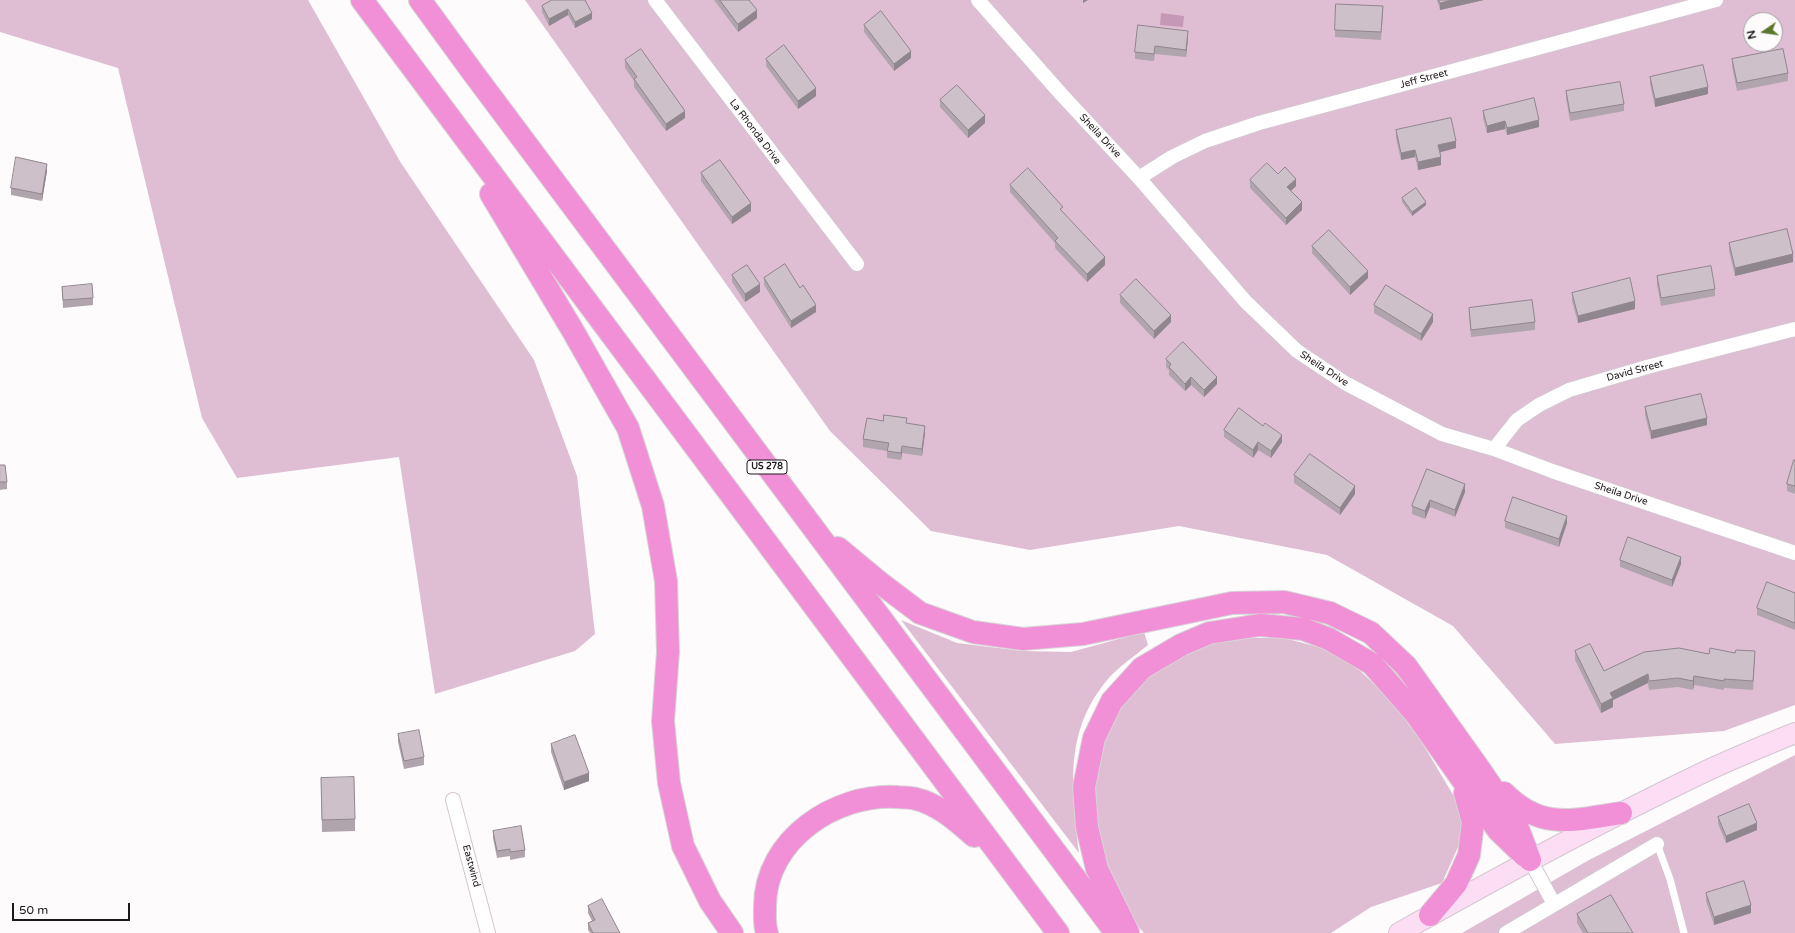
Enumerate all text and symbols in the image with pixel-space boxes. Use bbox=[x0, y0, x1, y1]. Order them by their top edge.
north arrow bbox=[1743, 12, 1783, 52]
text: N bbox=[1744, 29, 1759, 40]
street label: Jeff Street bbox=[1399, 67, 1449, 91]
street label: La Rhonda Drive bbox=[727, 97, 783, 167]
street label: Sheila Drive bbox=[1077, 112, 1123, 160]
street label: Sheila Drive bbox=[1297, 349, 1351, 389]
street label: David Street bbox=[1605, 358, 1665, 384]
road number: US 278 bbox=[747, 460, 787, 474]
street label: Sheila Drive bbox=[1593, 480, 1649, 508]
street label: Eastwind bbox=[460, 844, 482, 888]
scale bar bbox=[14, 895, 132, 921]
text: 50 m bbox=[19, 903, 48, 917]

